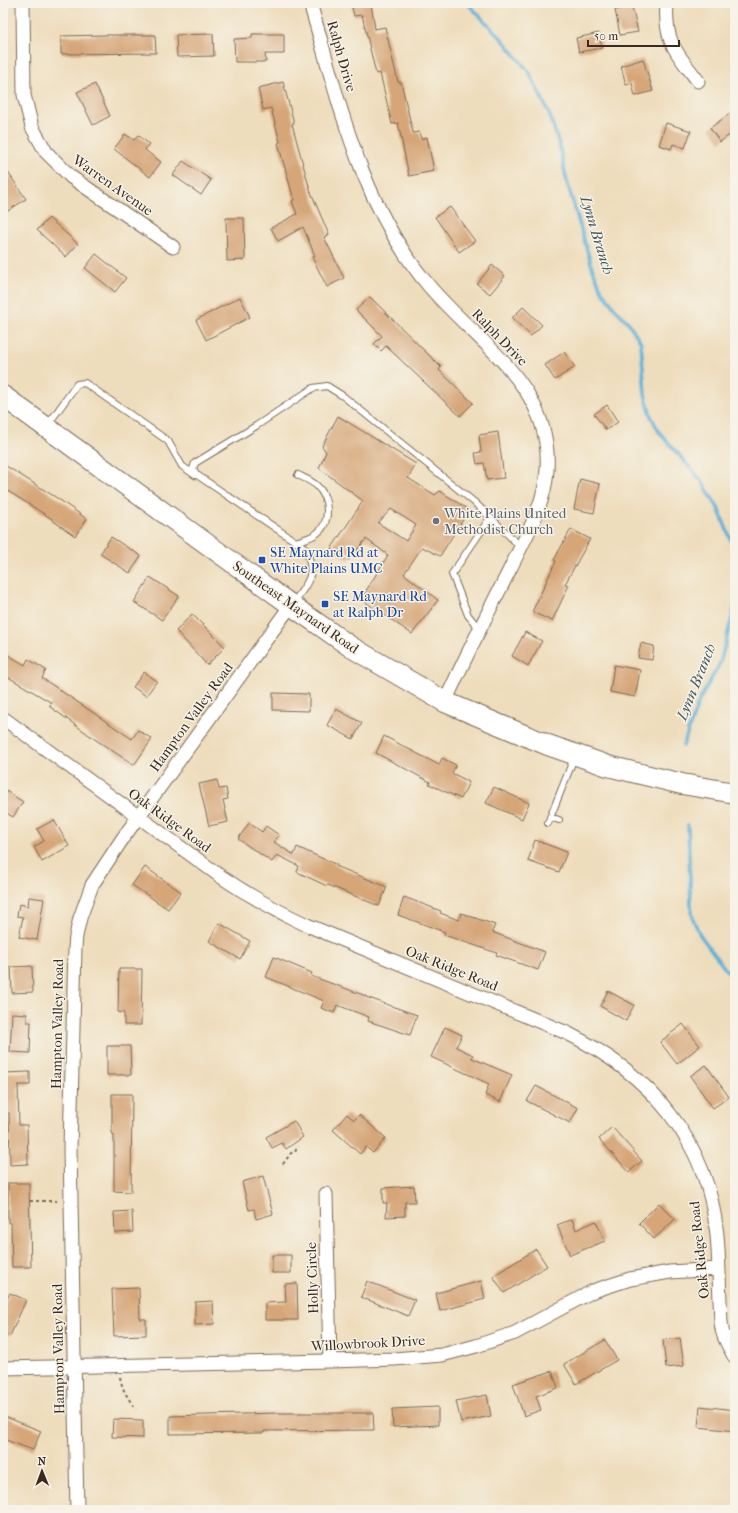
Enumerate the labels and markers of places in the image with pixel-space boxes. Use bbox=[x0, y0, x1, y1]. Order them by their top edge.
place label: White Plains United Methodist Church bbox=[443, 505, 567, 538]
marker: White Plains United Methodist Church bbox=[431, 516, 441, 526]
place label: SE Maynard Rd at White Plains UMC bbox=[269, 544, 383, 577]
marker: SE Maynard Rd at White Plains UMC bbox=[257, 555, 267, 565]
place label: SE Maynard Rd at Ralph Dr bbox=[333, 588, 427, 621]
marker: SE Maynard Rd at Ralph Dr bbox=[320, 599, 330, 609]

